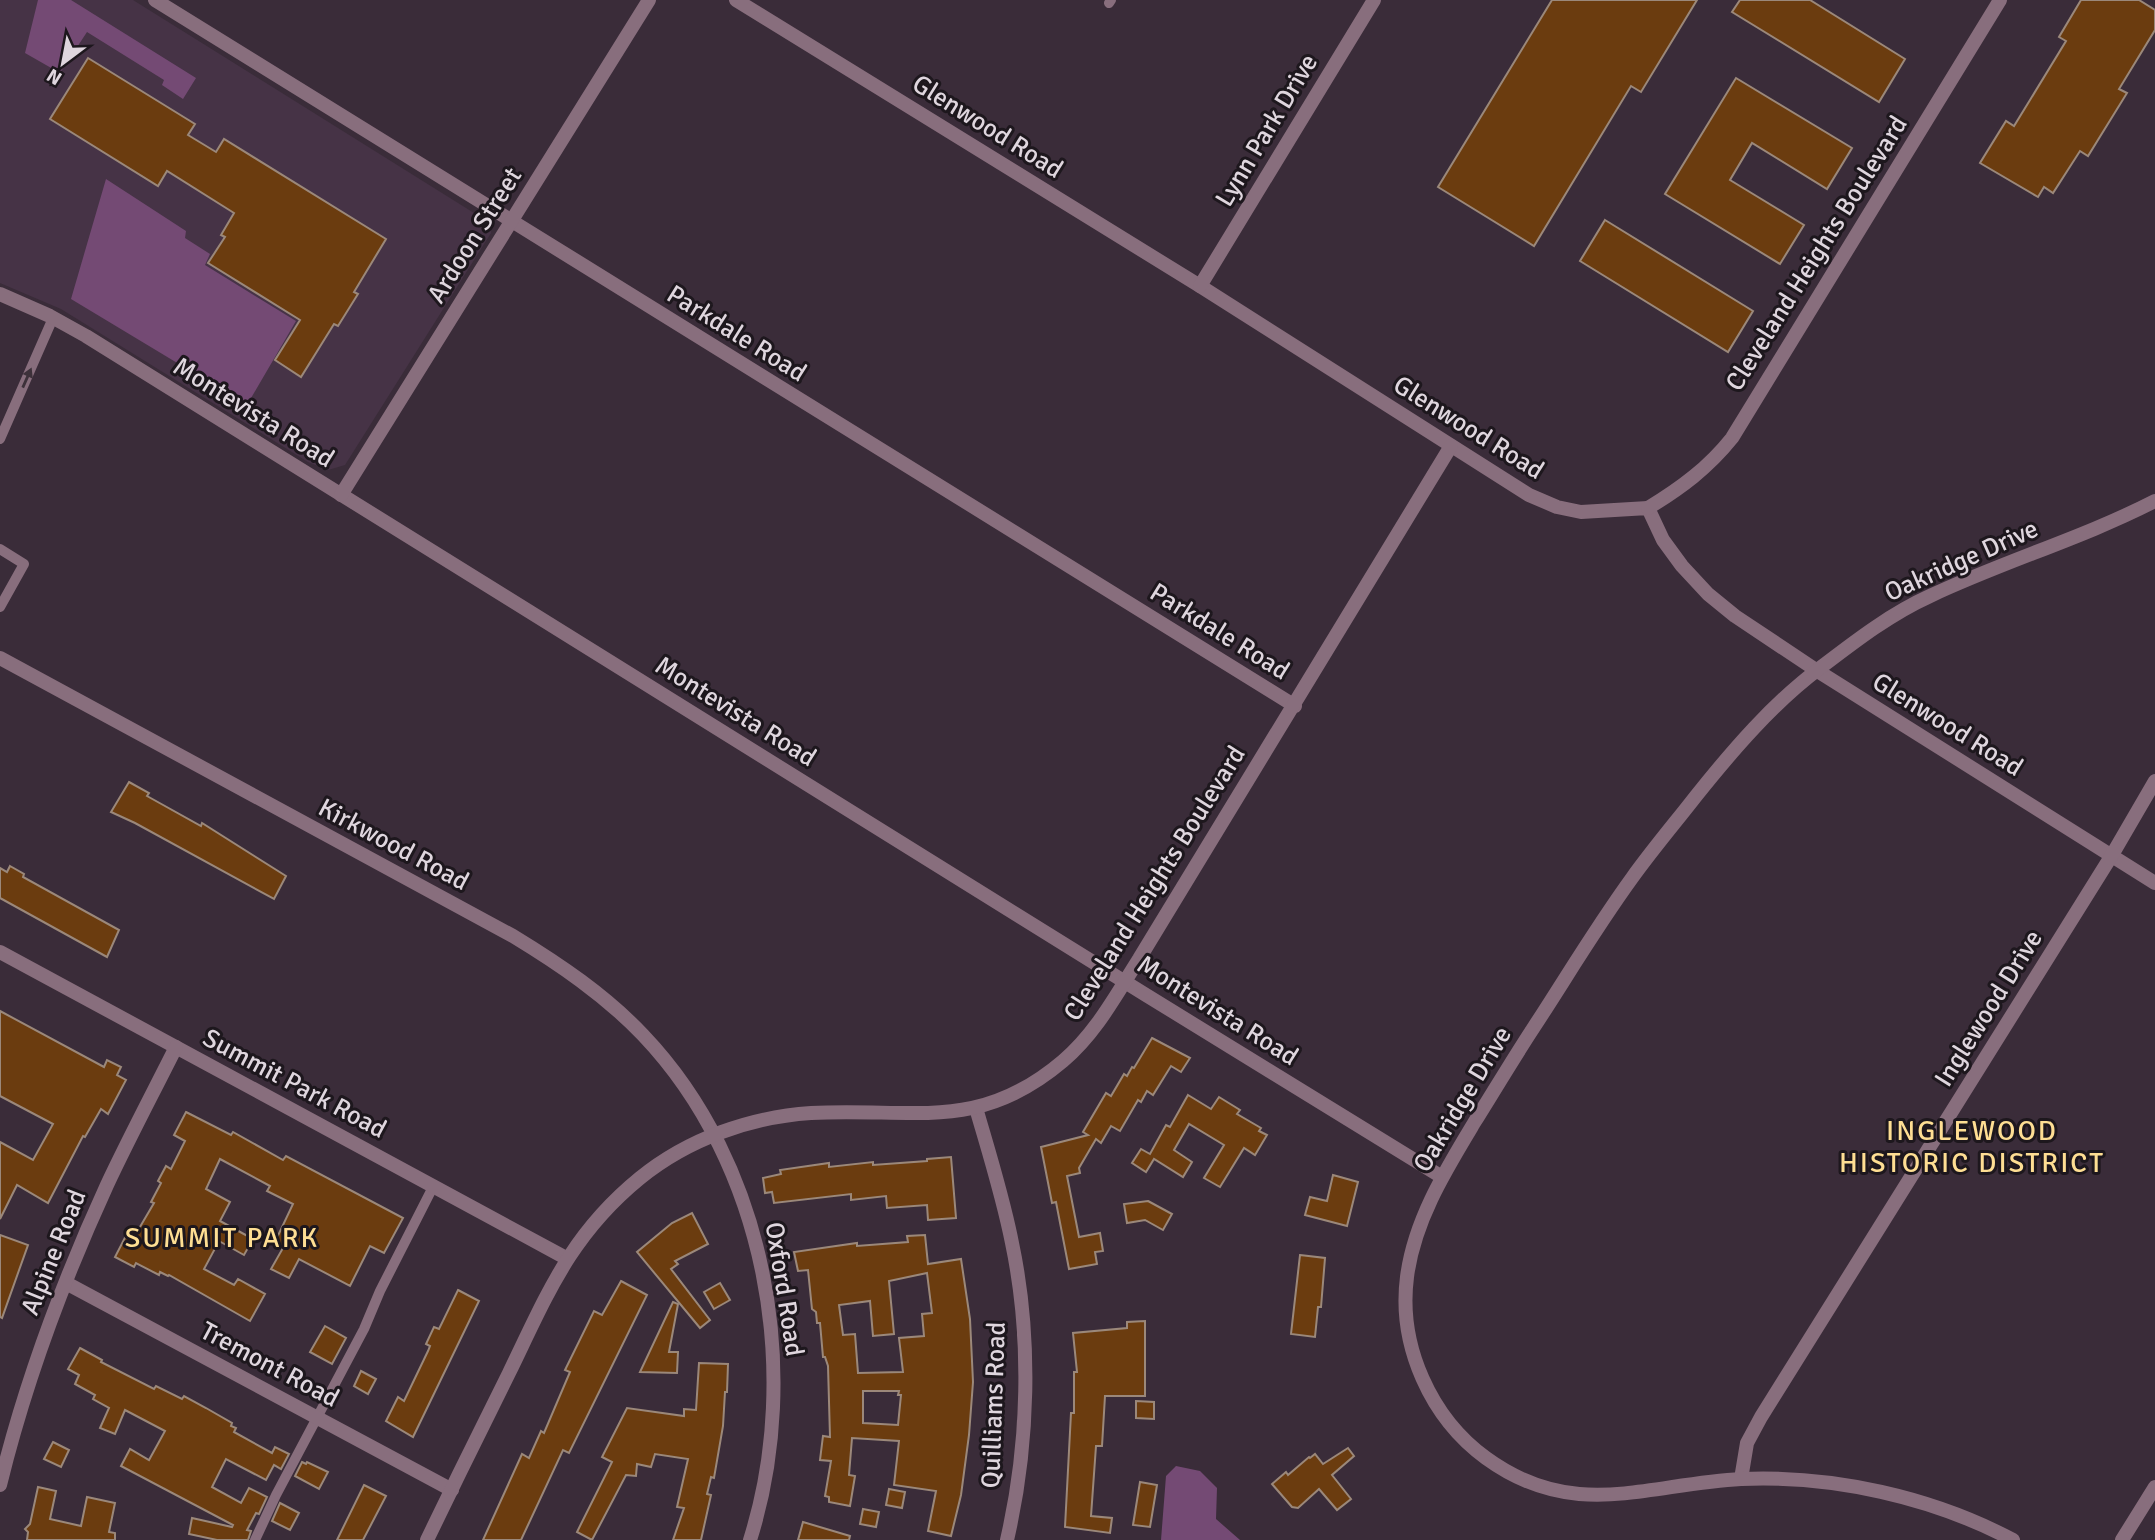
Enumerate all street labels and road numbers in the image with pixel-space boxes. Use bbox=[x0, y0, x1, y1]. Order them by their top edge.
street label: Lynn Park Drive bbox=[1209, 48, 1325, 213]
street label: Glenwood Road bbox=[906, 68, 1069, 186]
street label: Cleveland Heights Boulevard bbox=[1719, 110, 1915, 397]
street label: Ardoon Street bbox=[421, 162, 529, 309]
street label: Parkdale Road bbox=[661, 278, 812, 389]
street label: Montevista Road bbox=[167, 351, 340, 475]
street label: Glenwood Road bbox=[1387, 369, 1550, 487]
street label: Oakridge Drive bbox=[1880, 513, 2043, 609]
street label: Parkdale Road bbox=[1144, 576, 1295, 687]
street label: Montevista Road bbox=[649, 650, 822, 774]
street label: Glenwood Road bbox=[1866, 666, 2029, 784]
street label: Cleveland Heights Boulevard bbox=[1057, 740, 1253, 1027]
street label: Kirkwood Road bbox=[313, 792, 474, 898]
street label: Inglewood Drive bbox=[1928, 924, 2050, 1093]
street label: Montevista Road bbox=[1131, 949, 1304, 1073]
street label: Oakridge Drive bbox=[1407, 1021, 1519, 1178]
street label: Summit Park Road bbox=[197, 1022, 392, 1146]
street label: Alpine Road bbox=[14, 1185, 94, 1320]
street label: Oxford Road bbox=[758, 1220, 810, 1359]
street label: Tremont Road bbox=[195, 1315, 344, 1415]
street label: Quilliams Road bbox=[975, 1321, 1013, 1489]

